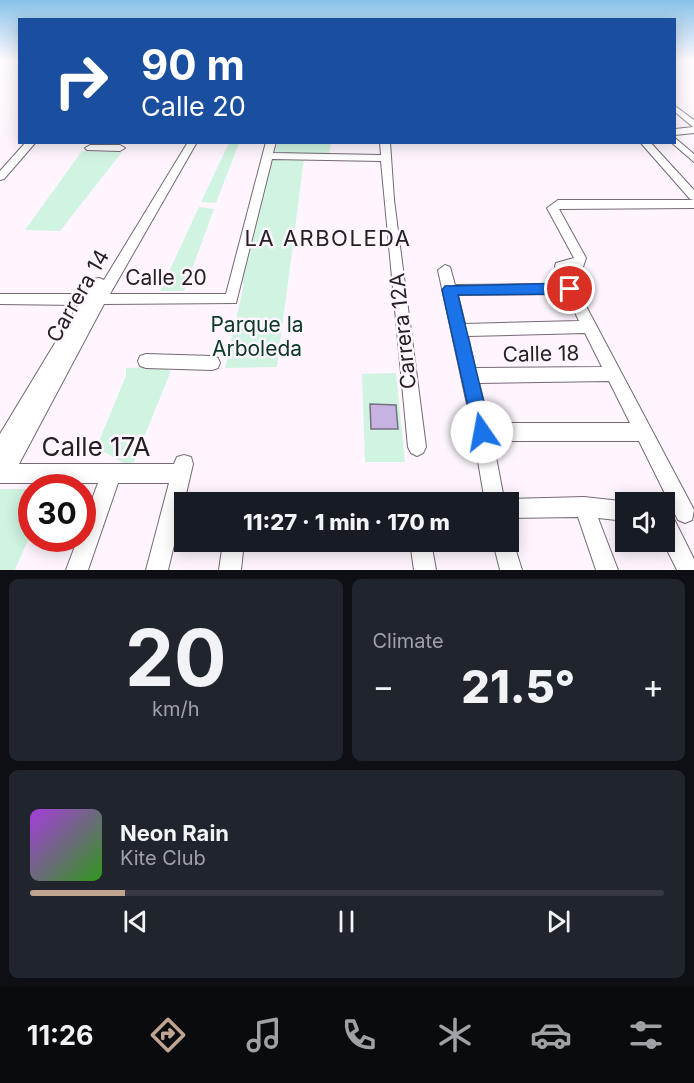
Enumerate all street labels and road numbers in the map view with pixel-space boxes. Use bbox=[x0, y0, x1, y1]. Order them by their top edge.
street label: Carrera 14 bbox=[41, 245, 114, 347]
street label: Calle 20 bbox=[125, 265, 207, 290]
street label: Carrera 12A bbox=[384, 272, 421, 390]
street label: Calle 18 bbox=[502, 340, 580, 367]
street label: Calle 17A bbox=[41, 431, 151, 462]

